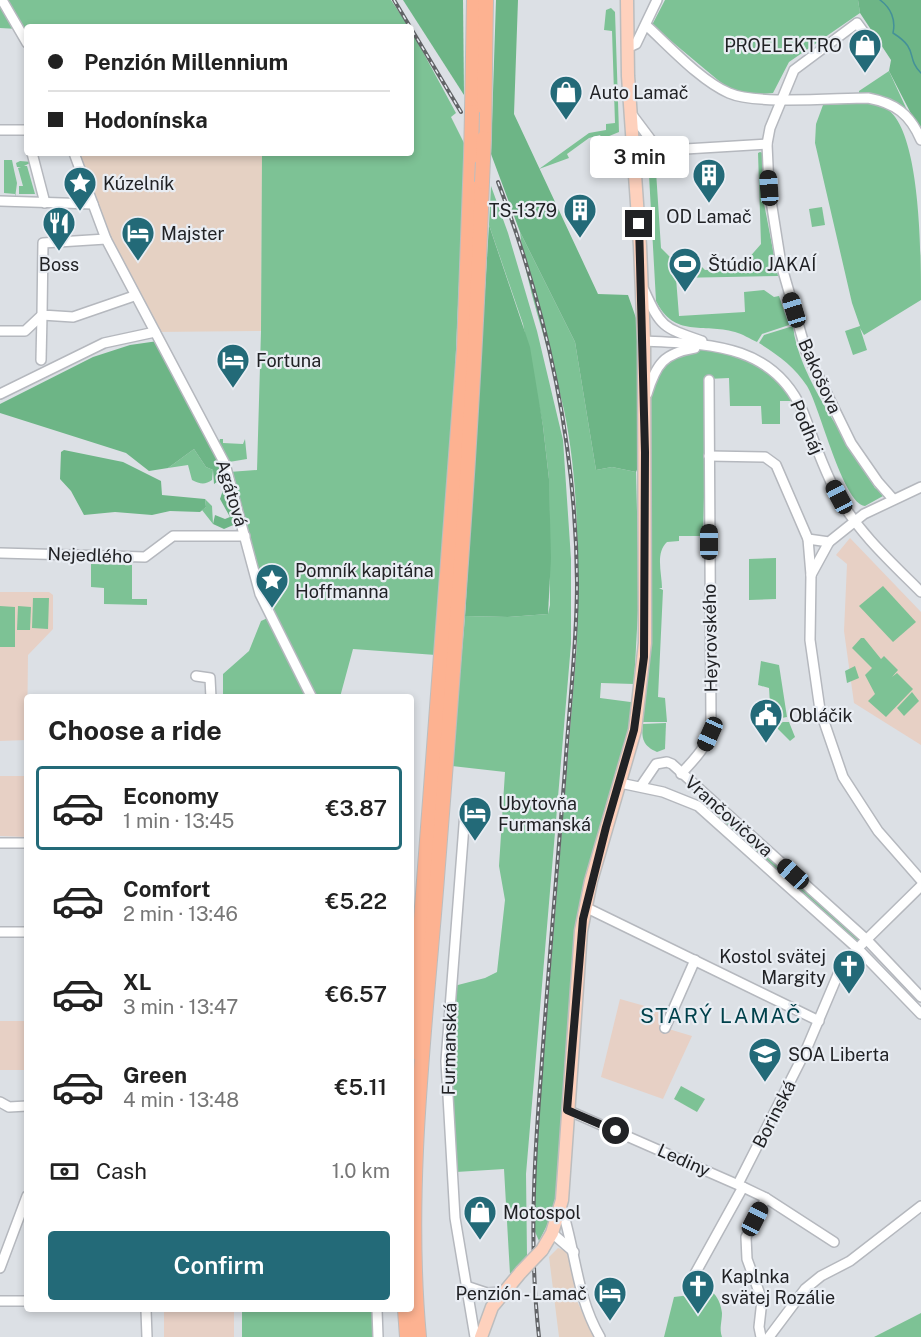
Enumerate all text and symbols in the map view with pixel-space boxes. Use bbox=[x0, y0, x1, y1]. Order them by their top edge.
shop icon: PROELEKTRO bbox=[847, 27, 883, 74]
place label: PROELEKTRO bbox=[724, 35, 842, 56]
text: Penzión Millennium bbox=[84, 49, 288, 75]
shop icon: Auto Lamač bbox=[548, 74, 584, 121]
place label: Auto Lamač bbox=[589, 82, 689, 103]
text: Hodonínska bbox=[84, 107, 208, 133]
callout: 3 min bbox=[590, 137, 688, 179]
text: 3 min bbox=[613, 145, 666, 169]
building icon: OD Lamač bbox=[691, 157, 727, 204]
place icon: Kúzelník bbox=[62, 165, 98, 212]
car bbox=[759, 169, 779, 207]
place label: Kúzelník bbox=[103, 173, 174, 194]
building icon: TS-1379 bbox=[562, 192, 598, 239]
place label: TS-1379 bbox=[489, 200, 557, 221]
restaurant icon: Boss bbox=[41, 205, 77, 252]
place label: OD Lamač bbox=[666, 206, 752, 227]
route end bbox=[625, 210, 652, 237]
hotel icon: Majster bbox=[120, 215, 156, 262]
place label: Majster bbox=[161, 223, 224, 244]
sports icon: Štúdio JAKAÍ bbox=[667, 246, 703, 293]
place label: Štúdio JAKAÍ bbox=[708, 253, 817, 275]
place label: Boss bbox=[39, 254, 79, 275]
car bbox=[780, 290, 808, 330]
street label: Bakošova bbox=[794, 335, 846, 417]
hotel icon: Fortuna bbox=[215, 342, 251, 389]
place label: Fortuna bbox=[256, 350, 321, 371]
street label: Podháj bbox=[786, 396, 828, 458]
street label: Agátová bbox=[212, 457, 252, 529]
car bbox=[823, 477, 855, 517]
car bbox=[700, 524, 718, 560]
street label: Nejedlého bbox=[47, 543, 133, 567]
place label: Pomník kapitána Hoffmanna bbox=[295, 560, 434, 602]
place icon: Pomník kapitána Hoffmanna bbox=[254, 562, 290, 609]
street label: Heyrovského bbox=[699, 583, 721, 693]
public building icon: Obláčik bbox=[748, 697, 784, 744]
place label: Obláčik bbox=[789, 705, 853, 726]
text: Choose a ride bbox=[48, 714, 222, 746]
car bbox=[694, 714, 726, 754]
street label: Vrančovičova bbox=[681, 771, 777, 861]
icon: car bbox=[51, 781, 105, 835]
text: Economy bbox=[123, 783, 219, 809]
place label: Ubytovňa Furmanská bbox=[498, 793, 591, 835]
text: €3.87 bbox=[326, 795, 387, 821]
hotel icon: Ubytovňa Furmanská bbox=[457, 795, 493, 842]
text: 1 min · 13:45 bbox=[123, 809, 234, 833]
car bbox=[774, 855, 812, 893]
icon: car bbox=[51, 874, 105, 928]
text: Comfort bbox=[123, 876, 210, 902]
text: €5.22 bbox=[326, 888, 387, 914]
text: 2 min · 13:46 bbox=[123, 902, 238, 926]
place label: Kostol svätej Margity bbox=[719, 946, 826, 988]
church icon: Kostol svätej Margity bbox=[831, 948, 867, 995]
icon: car bbox=[51, 967, 105, 1021]
text: XL bbox=[123, 969, 151, 995]
text: €6.57 bbox=[326, 981, 387, 1007]
text: 3 min · 13:47 bbox=[123, 995, 238, 1019]
street label: Furmanská bbox=[438, 1002, 460, 1096]
district label: STARÝ LAMAČ bbox=[640, 1003, 802, 1028]
school or university icon: SOA Liberta bbox=[747, 1036, 783, 1083]
place label: SOA Liberta bbox=[788, 1044, 889, 1065]
icon: car bbox=[51, 1060, 105, 1114]
text: Green bbox=[123, 1062, 187, 1088]
text: €5.11 bbox=[335, 1074, 387, 1100]
street label: Borinská bbox=[748, 1077, 800, 1151]
text: 4 min · 13:48 bbox=[123, 1088, 239, 1112]
route start bbox=[602, 1117, 629, 1144]
street label: Lediny bbox=[654, 1139, 714, 1181]
icon: cash bbox=[48, 1155, 81, 1188]
text: Cash bbox=[96, 1158, 147, 1184]
text: 1.0 km bbox=[332, 1159, 390, 1183]
shop icon: Motospol bbox=[462, 1194, 498, 1241]
car bbox=[739, 1199, 771, 1239]
place label: Motospol bbox=[503, 1202, 581, 1223]
button: Confirm bbox=[48, 1231, 390, 1300]
place label: Kaplnka svätej Rozálie bbox=[721, 1266, 835, 1308]
church icon: Kaplnka svätej Rozálie bbox=[680, 1268, 716, 1315]
hotel icon: Penzión - Lamač bbox=[592, 1275, 628, 1322]
place label: Penzión - Lamač bbox=[456, 1283, 587, 1304]

